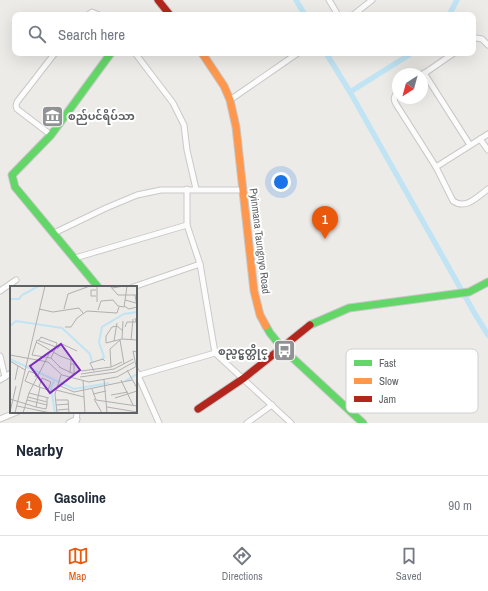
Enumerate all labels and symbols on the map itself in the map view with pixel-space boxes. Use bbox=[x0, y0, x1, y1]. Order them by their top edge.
north arrow bbox=[392, 68, 428, 104]
museum icon: စည်ပင်ရိပ်သာ bbox=[39, 103, 65, 129]
place label: စည်ပင်ရိပ်သာ bbox=[68, 109, 135, 125]
your location bbox=[271, 172, 291, 192]
street label: Pyinmana Taungnyo Road bbox=[247, 187, 273, 295]
pin: 1 bbox=[312, 206, 338, 239]
inset map bbox=[10, 286, 137, 413]
bus stop icon: စည္ပင္မွတ္တိုင္ bbox=[271, 338, 297, 364]
place label: စည္ပင္မွတ္တိုင္ bbox=[218, 344, 268, 361]
legend bbox=[346, 349, 478, 413]
text: Fast bbox=[379, 356, 397, 370]
text: Slow bbox=[379, 374, 399, 388]
text: Jam bbox=[379, 392, 396, 406]

